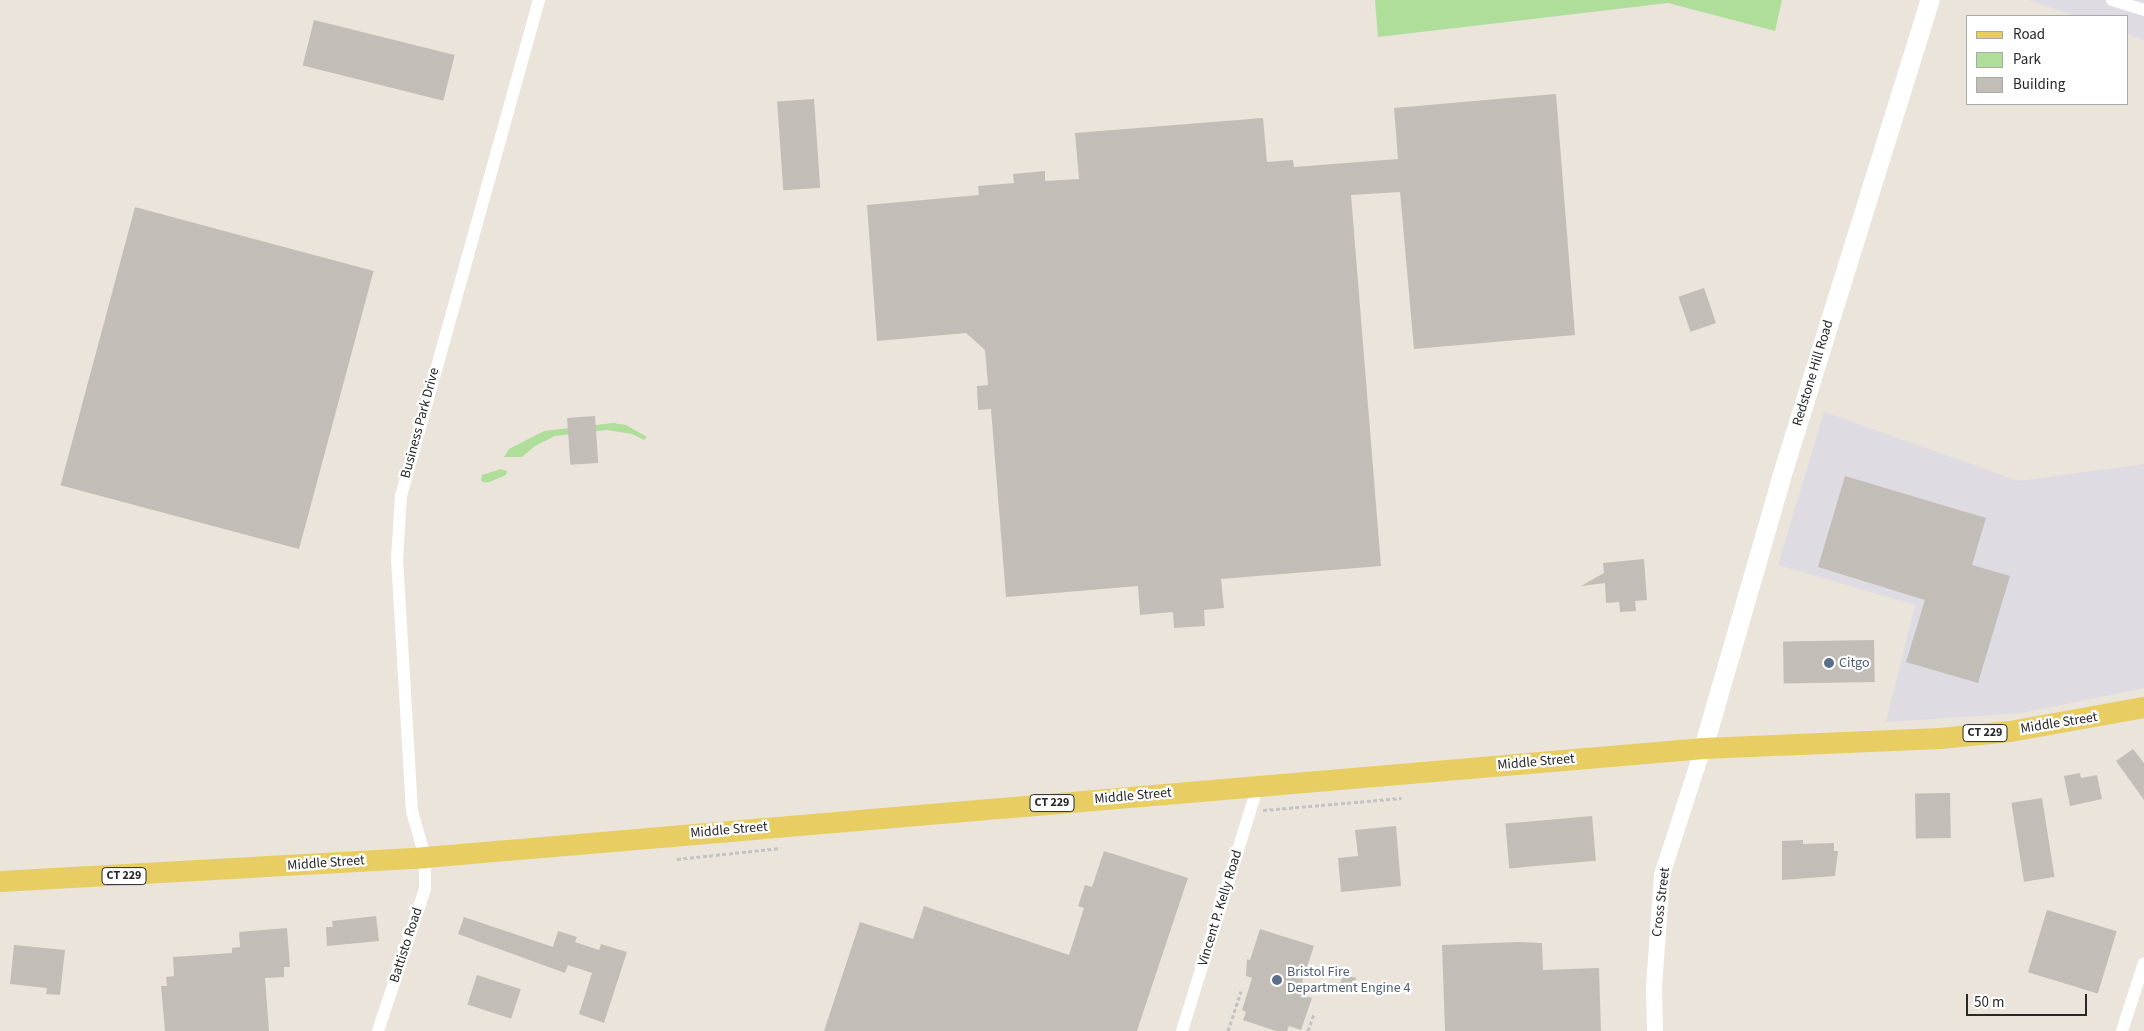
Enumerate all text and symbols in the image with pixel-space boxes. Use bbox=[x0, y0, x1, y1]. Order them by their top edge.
legend bbox=[1966, 15, 2129, 105]
text: Road bbox=[2013, 24, 2045, 45]
text: Park bbox=[2013, 49, 2041, 70]
text: Building bbox=[2013, 74, 2065, 95]
street label: Redstone Hill Road bbox=[1789, 318, 1837, 428]
street label: Business Park Drive bbox=[397, 366, 443, 480]
place label: Citgo bbox=[1839, 655, 1869, 671]
marker: Citgo bbox=[1823, 657, 1835, 669]
street label: Middle Street bbox=[2019, 709, 2099, 737]
road number: CT 229 bbox=[1962, 724, 2008, 742]
street label: Middle Street bbox=[1497, 750, 1575, 774]
street label: Middle Street bbox=[1094, 784, 1172, 808]
road number: CT 229 bbox=[1030, 794, 1074, 812]
street label: Middle Street bbox=[690, 818, 768, 842]
street label: Vincent P. Kelly Road bbox=[1194, 848, 1246, 968]
street label: Middle Street bbox=[287, 852, 365, 874]
road number: CT 229 bbox=[102, 866, 146, 886]
street label: Cross Street bbox=[1648, 866, 1674, 938]
street label: Battisto Road bbox=[386, 905, 426, 985]
place label: Bristol Fire Department Engine 4 bbox=[1287, 964, 1410, 996]
marker: Bristol Fire Department Engine 4 bbox=[1271, 974, 1283, 986]
scale bar bbox=[1969, 984, 2090, 1016]
text: 50 m bbox=[1974, 992, 2004, 1013]

